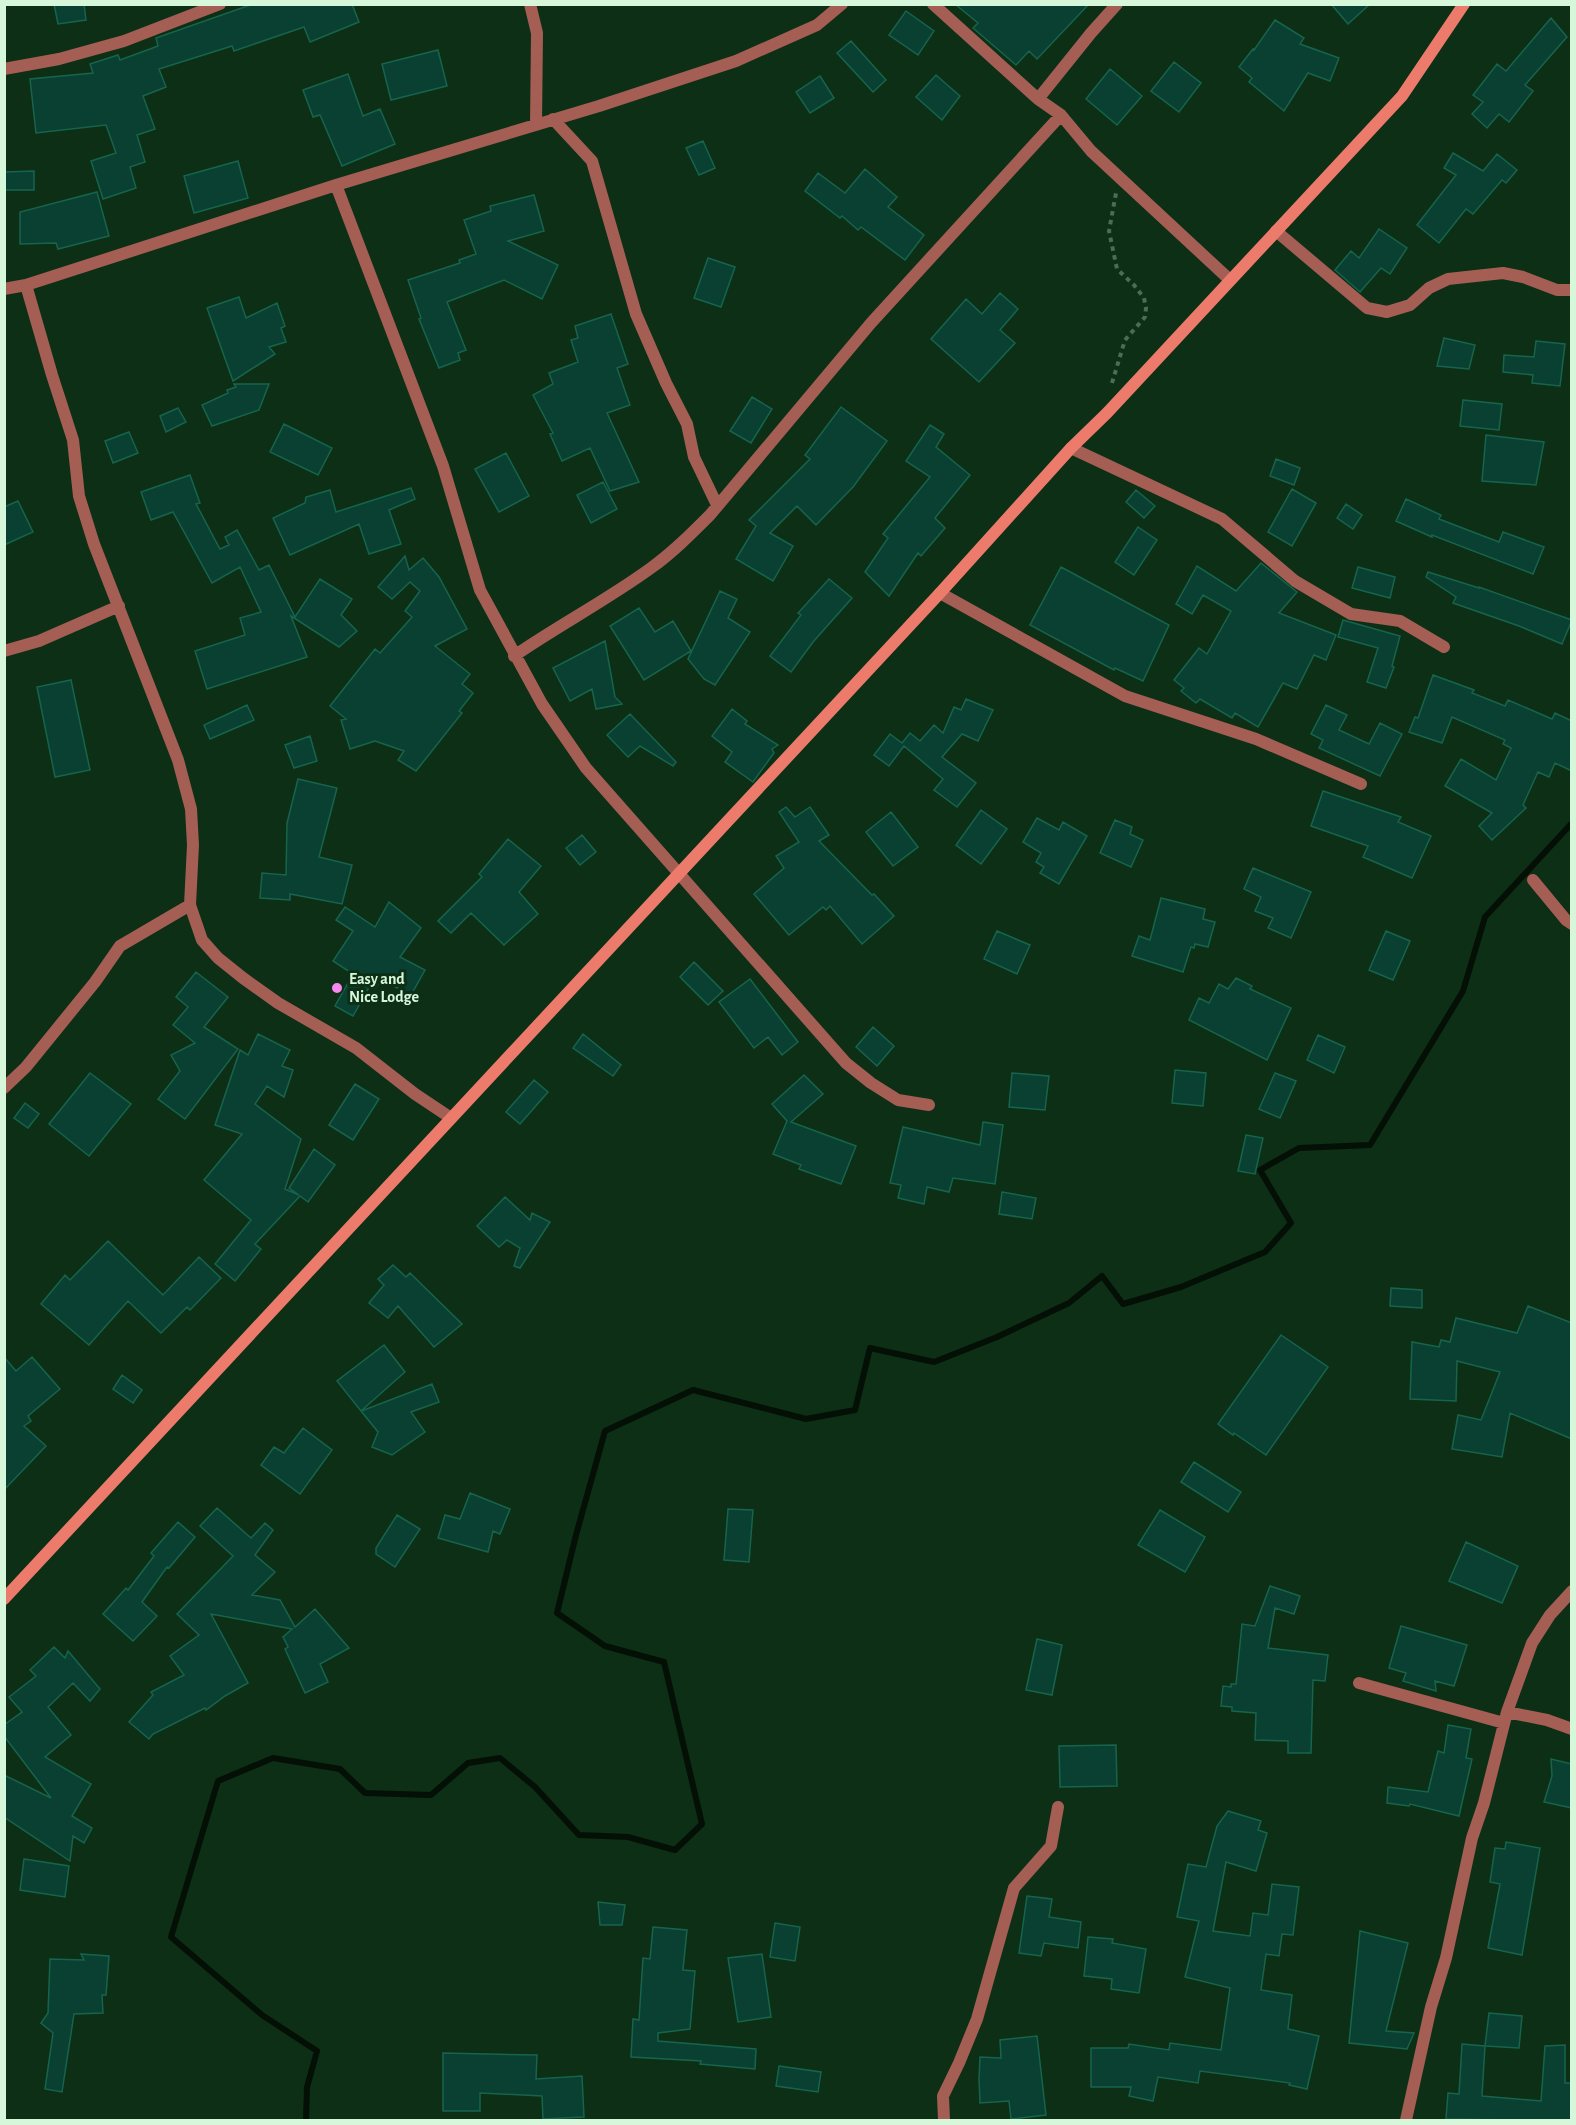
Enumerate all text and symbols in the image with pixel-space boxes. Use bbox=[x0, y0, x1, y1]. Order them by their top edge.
place label: Easy and Nice Lodge bbox=[349, 971, 419, 1005]
marker: Easy and Nice Lodge bbox=[330, 981, 344, 995]

